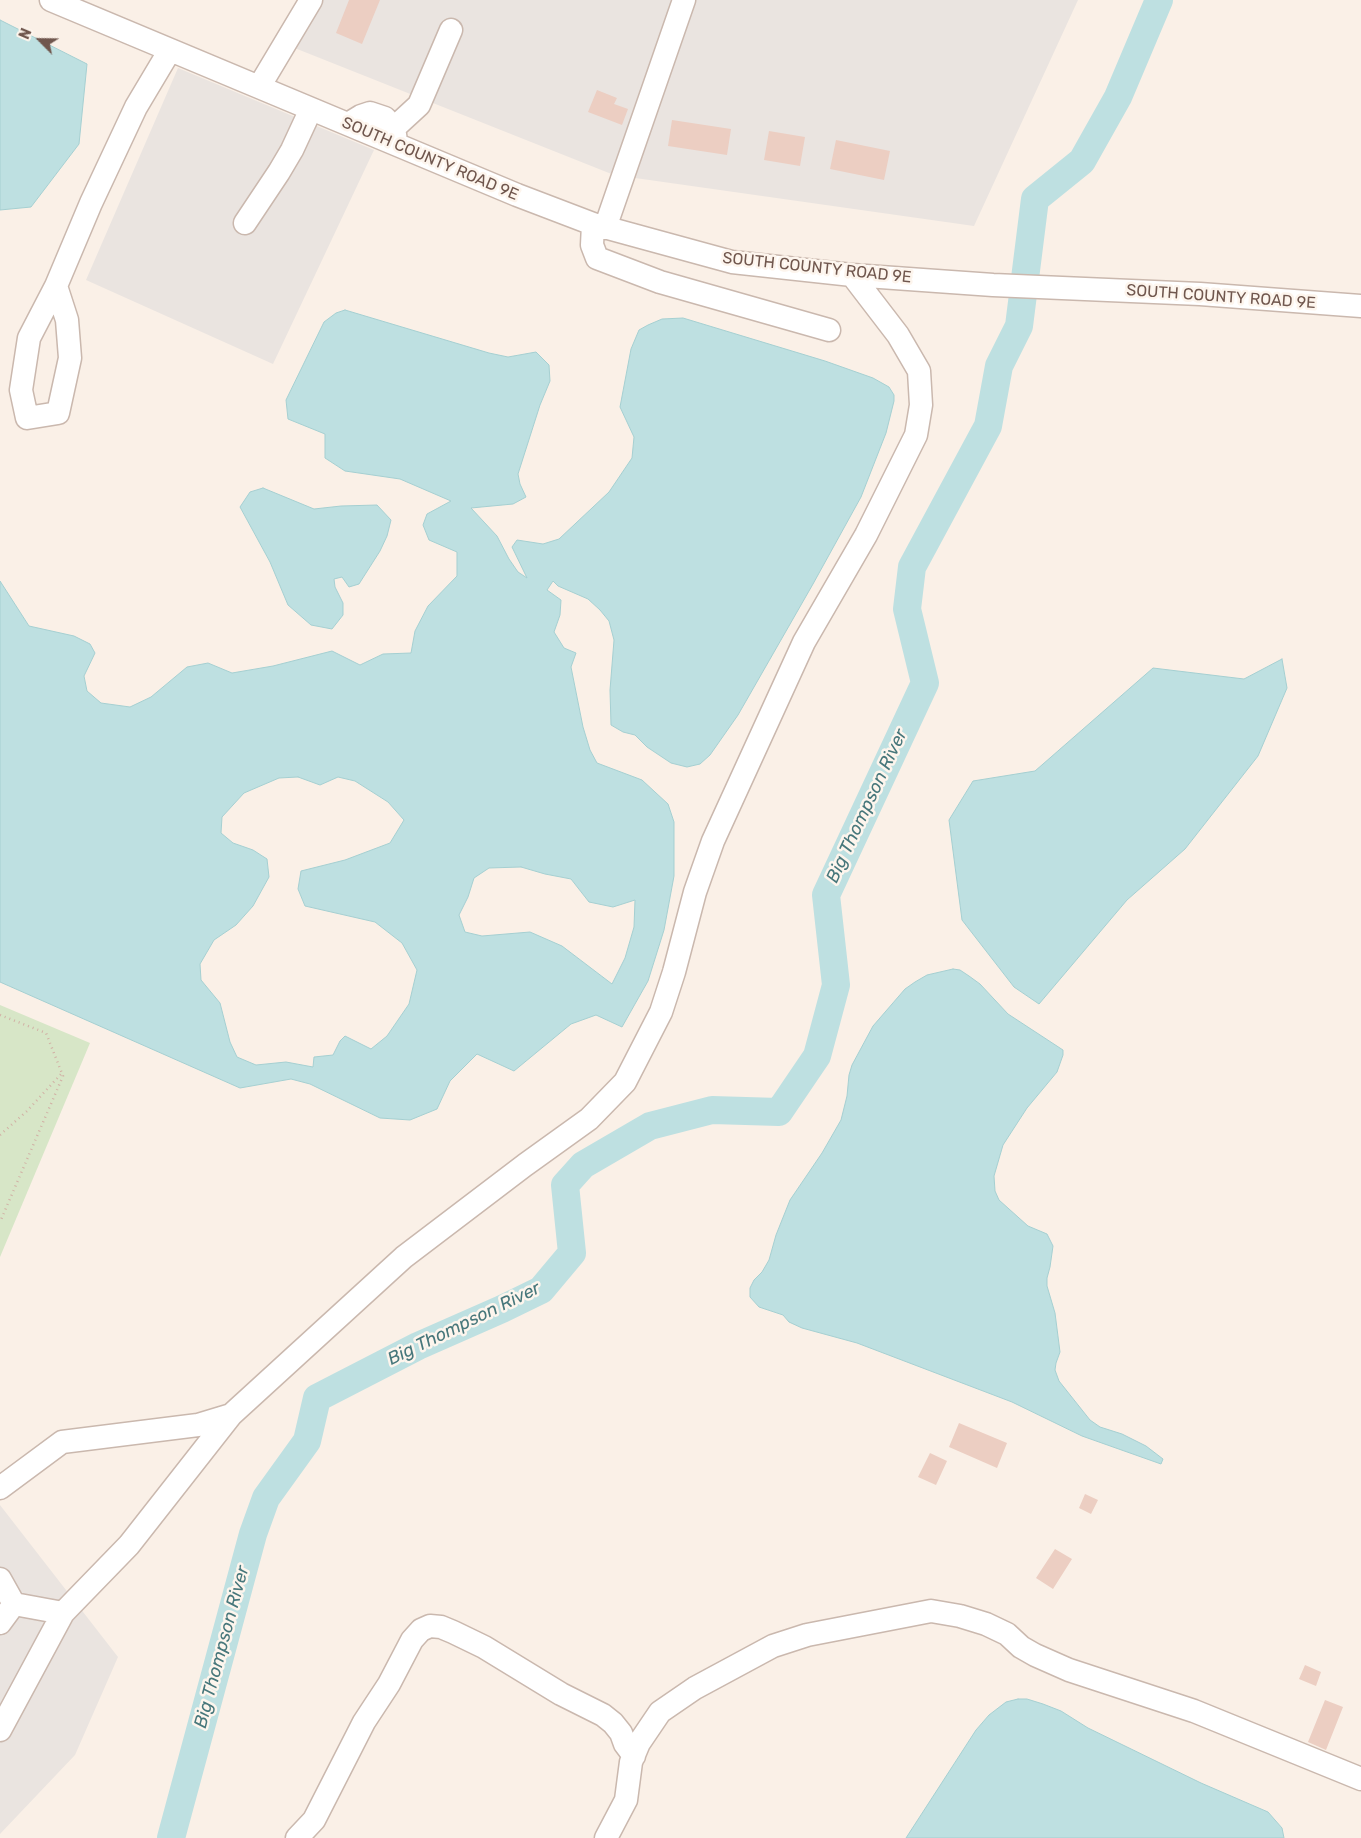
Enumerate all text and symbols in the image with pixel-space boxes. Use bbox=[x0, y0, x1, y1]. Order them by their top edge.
north arrow bbox=[15, 15, 65, 65]
text: N bbox=[16, 26, 36, 42]
street label: SOUTH COUNTY ROAD 9E bbox=[339, 113, 521, 205]
street label: SOUTH COUNTY ROAD 9E bbox=[722, 249, 912, 287]
street label: SOUTH COUNTY ROAD 9E bbox=[1126, 281, 1316, 313]
water label: Big Thompson River bbox=[822, 726, 912, 886]
water label: Big Thompson River bbox=[384, 1278, 544, 1370]
water label: Big Thompson River bbox=[190, 1563, 254, 1731]

